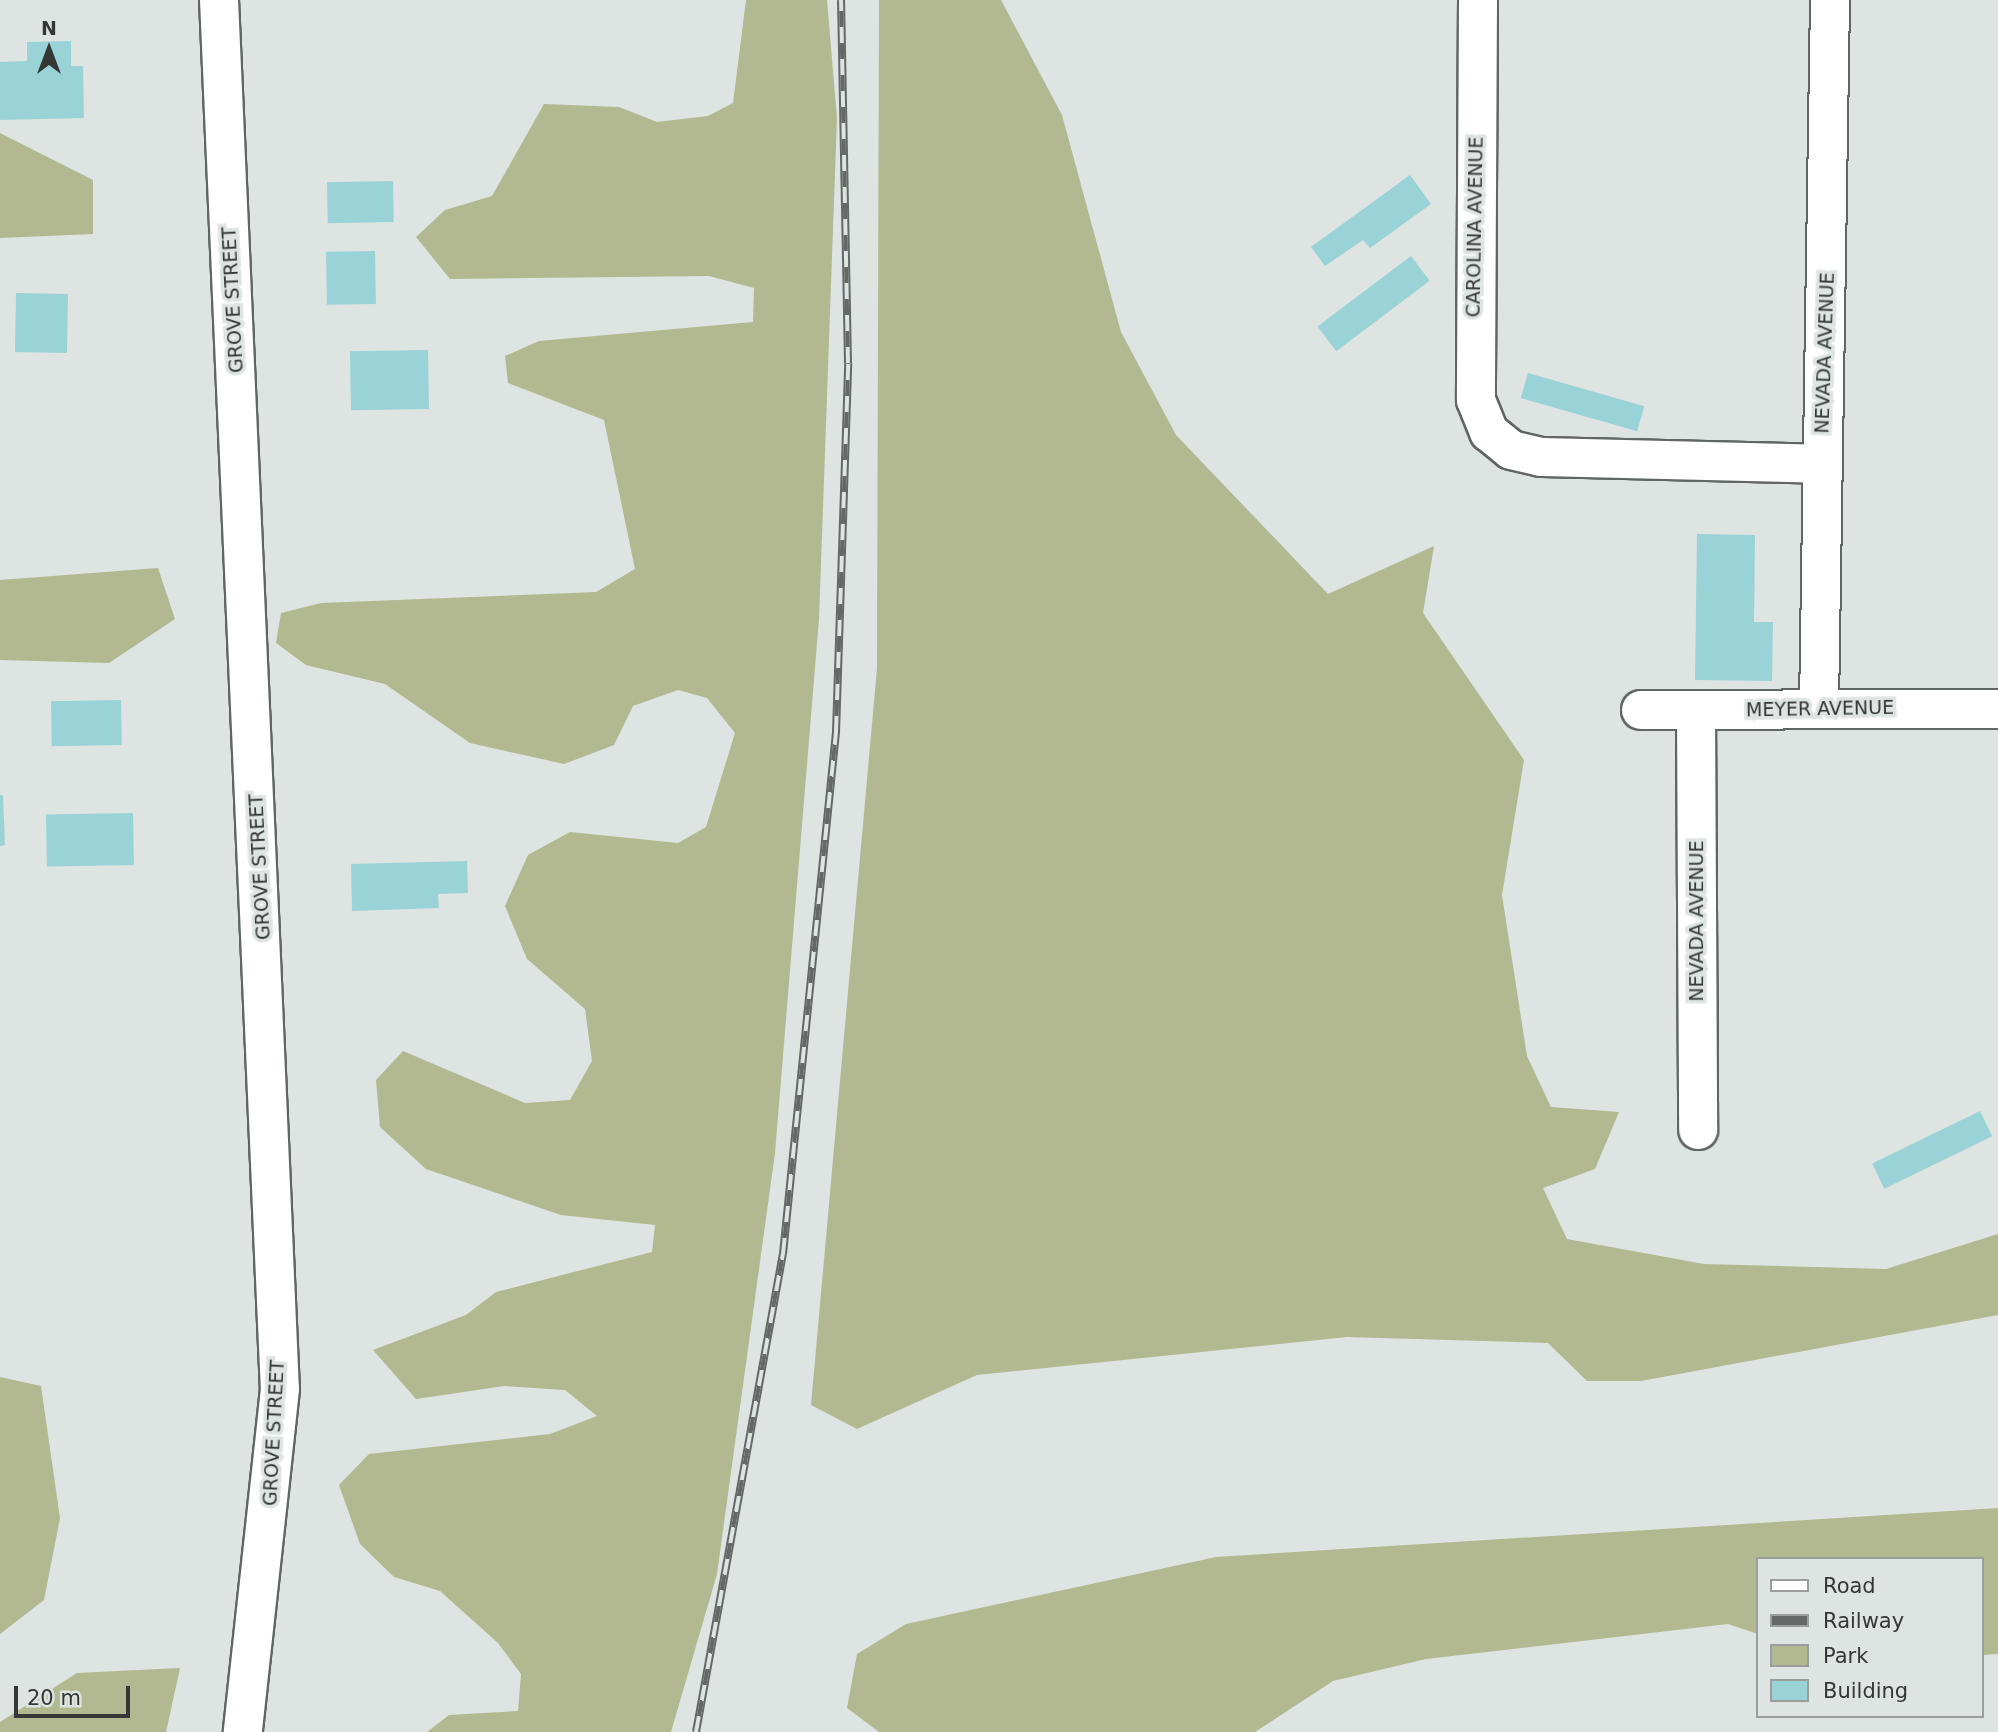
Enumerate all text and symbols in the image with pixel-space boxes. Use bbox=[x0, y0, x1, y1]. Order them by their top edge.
north arrow bbox=[14, 14, 84, 84]
text: N bbox=[41, 17, 57, 39]
street label: CAROLINA AVENUE bbox=[1462, 136, 1488, 318]
street label: GROVE STREET bbox=[218, 226, 248, 374]
street label: NEVADA AVENUE bbox=[1811, 272, 1839, 434]
street label: MEYER AVENUE bbox=[1746, 696, 1894, 722]
street label: GROVE STREET bbox=[245, 793, 275, 941]
street label: NEVADA AVENUE bbox=[1686, 840, 1708, 1002]
street label: GROVE STREET bbox=[259, 1359, 289, 1507]
legend bbox=[1756, 1557, 1984, 1718]
text: Road bbox=[1823, 1574, 1876, 1598]
text: Railway bbox=[1823, 1609, 1904, 1633]
text: Park bbox=[1823, 1644, 1868, 1668]
scale bar bbox=[18, 1672, 133, 1716]
text: Building bbox=[1823, 1679, 1908, 1703]
text: 20 m bbox=[27, 1686, 81, 1710]

